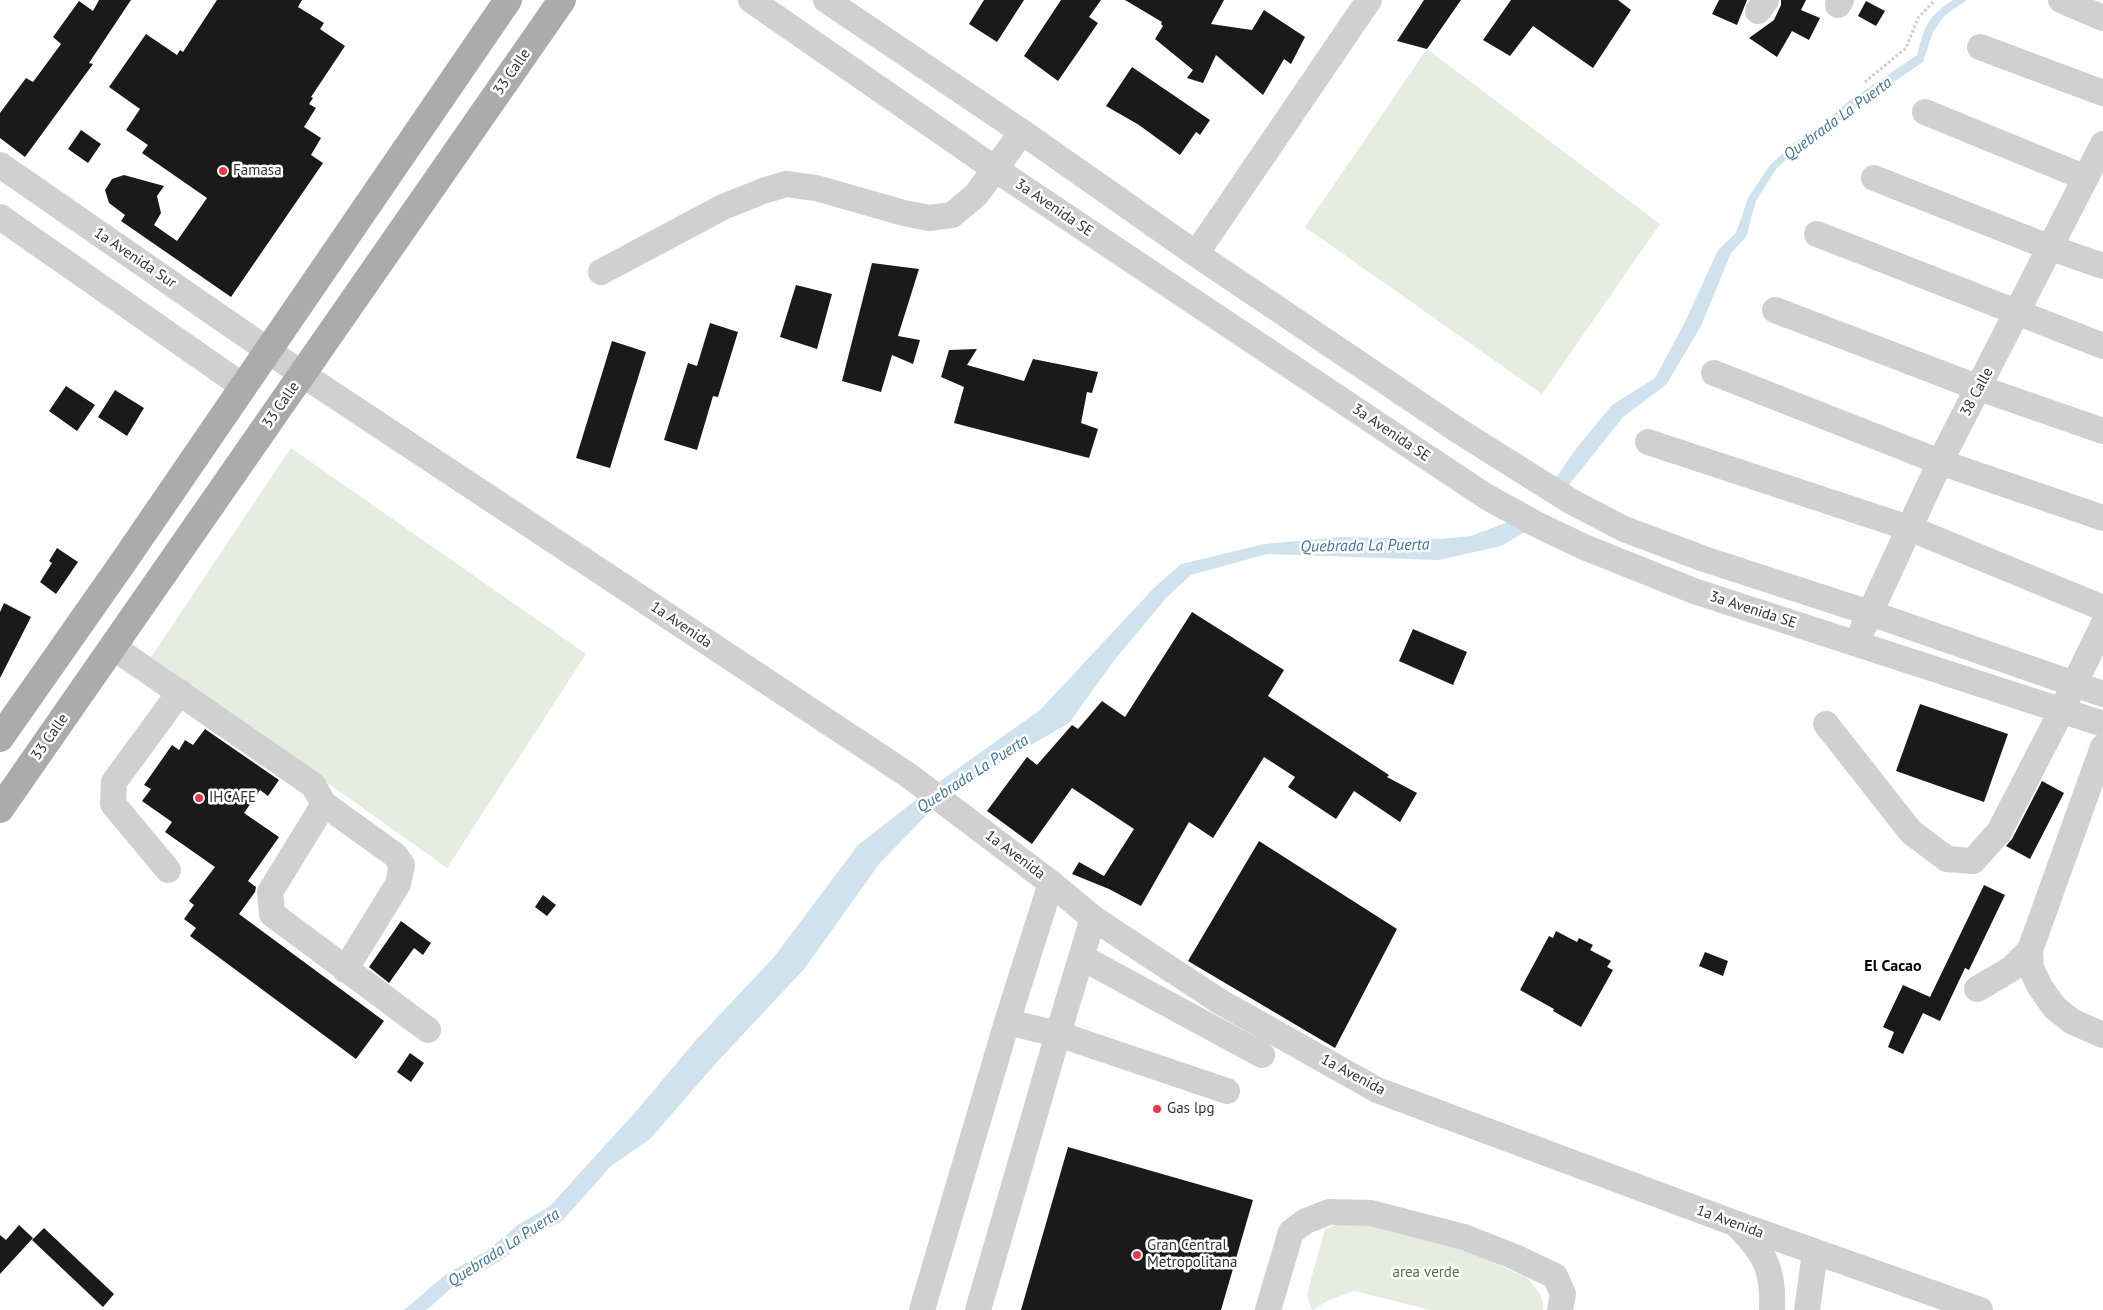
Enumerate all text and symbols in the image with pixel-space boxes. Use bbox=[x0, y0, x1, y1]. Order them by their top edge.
street label: 33 Calle bbox=[490, 45, 534, 99]
water label: Quebrada La Puerta bbox=[1780, 73, 1896, 165]
place label: Famasa bbox=[233, 162, 282, 180]
marker: Famasa bbox=[217, 165, 229, 177]
street label: 3a Avenida SE bbox=[1012, 175, 1096, 241]
street label: 1a Avenida Sur bbox=[90, 224, 180, 292]
street label: 38 Calle bbox=[1957, 365, 1997, 419]
street label: 33 Calle bbox=[259, 378, 303, 432]
street label: 3a Avenida SE bbox=[1349, 400, 1433, 466]
water label: Quebrada La Puerta bbox=[1300, 535, 1430, 557]
street label: 3a Avenida SE bbox=[1707, 587, 1799, 633]
street label: 1a Avenida bbox=[647, 598, 715, 652]
street label: 33 Calle bbox=[28, 710, 72, 764]
water label: Quebrada La Puerta bbox=[914, 731, 1032, 817]
place label: IHCAFE bbox=[209, 789, 256, 807]
marker: IHCAFE bbox=[193, 792, 205, 804]
street label: 1a Avenida bbox=[982, 827, 1048, 883]
district label: El Cacao bbox=[1864, 956, 1922, 976]
street label: 1a Avenida bbox=[1318, 1051, 1388, 1099]
place label: Gas lpg bbox=[1167, 1100, 1214, 1118]
marker: Gas lpg bbox=[1151, 1103, 1163, 1115]
street label: 1a Avenida bbox=[1694, 1202, 1766, 1242]
water label: Quebrada La Puerta bbox=[445, 1205, 563, 1291]
place label: Gran Central Metropolitana bbox=[1147, 1237, 1237, 1272]
marker: Gran Central Metropolitana bbox=[1131, 1249, 1143, 1261]
park label: area verde bbox=[1392, 1264, 1460, 1282]

